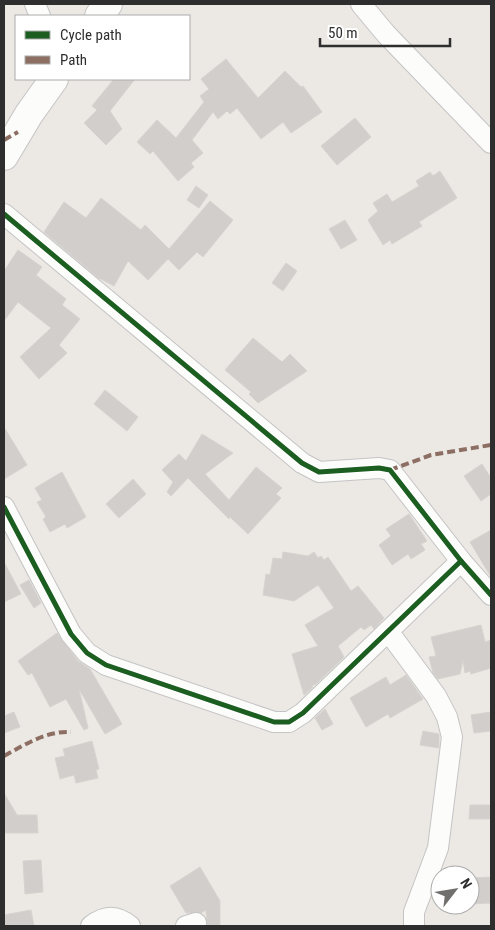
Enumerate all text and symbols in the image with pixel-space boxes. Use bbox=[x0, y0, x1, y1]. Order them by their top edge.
legend bbox=[15, 15, 190, 80]
scale bar bbox=[320, 15, 450, 47]
text: 50 m bbox=[328, 24, 358, 42]
text: Cycle path bbox=[60, 26, 122, 44]
text: Path bbox=[60, 51, 87, 69]
north arrow bbox=[430, 865, 480, 915]
text: N bbox=[457, 876, 475, 891]

